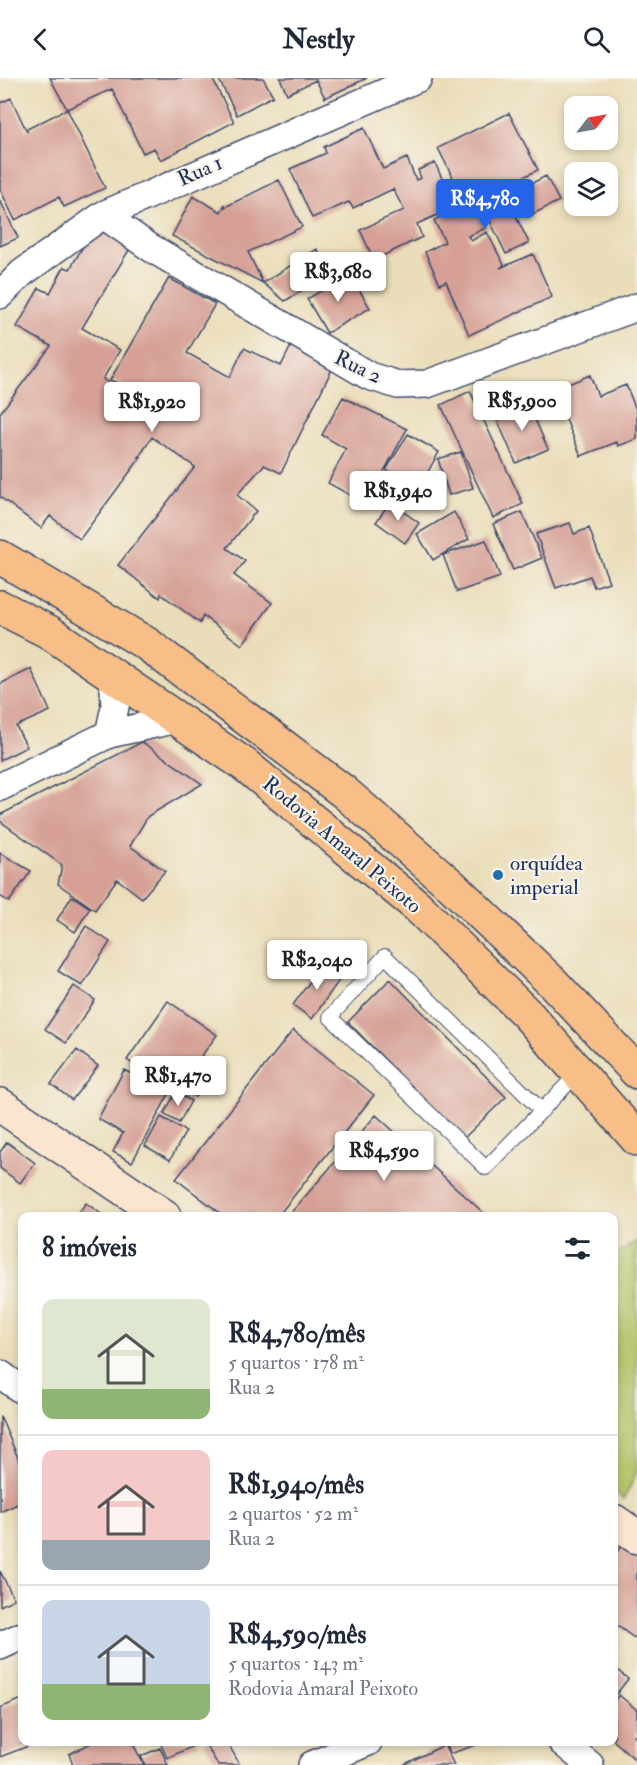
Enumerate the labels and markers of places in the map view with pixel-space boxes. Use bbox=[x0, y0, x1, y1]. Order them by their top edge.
pin: R$4,780 bbox=[430, 179, 540, 230]
pin: R$3,680 bbox=[283, 252, 393, 303]
pin: R$5,900 bbox=[467, 381, 577, 432]
pin: R$1,920 bbox=[97, 382, 207, 433]
pin: R$1,940 bbox=[343, 471, 453, 522]
place label: orquídea imperial bbox=[510, 850, 583, 901]
marker: orquídea imperial bbox=[491, 868, 505, 882]
pin: R$2,040 bbox=[262, 940, 372, 991]
pin: R$1,470 bbox=[123, 1056, 233, 1107]
pin: R$4,590 bbox=[329, 1131, 439, 1182]

